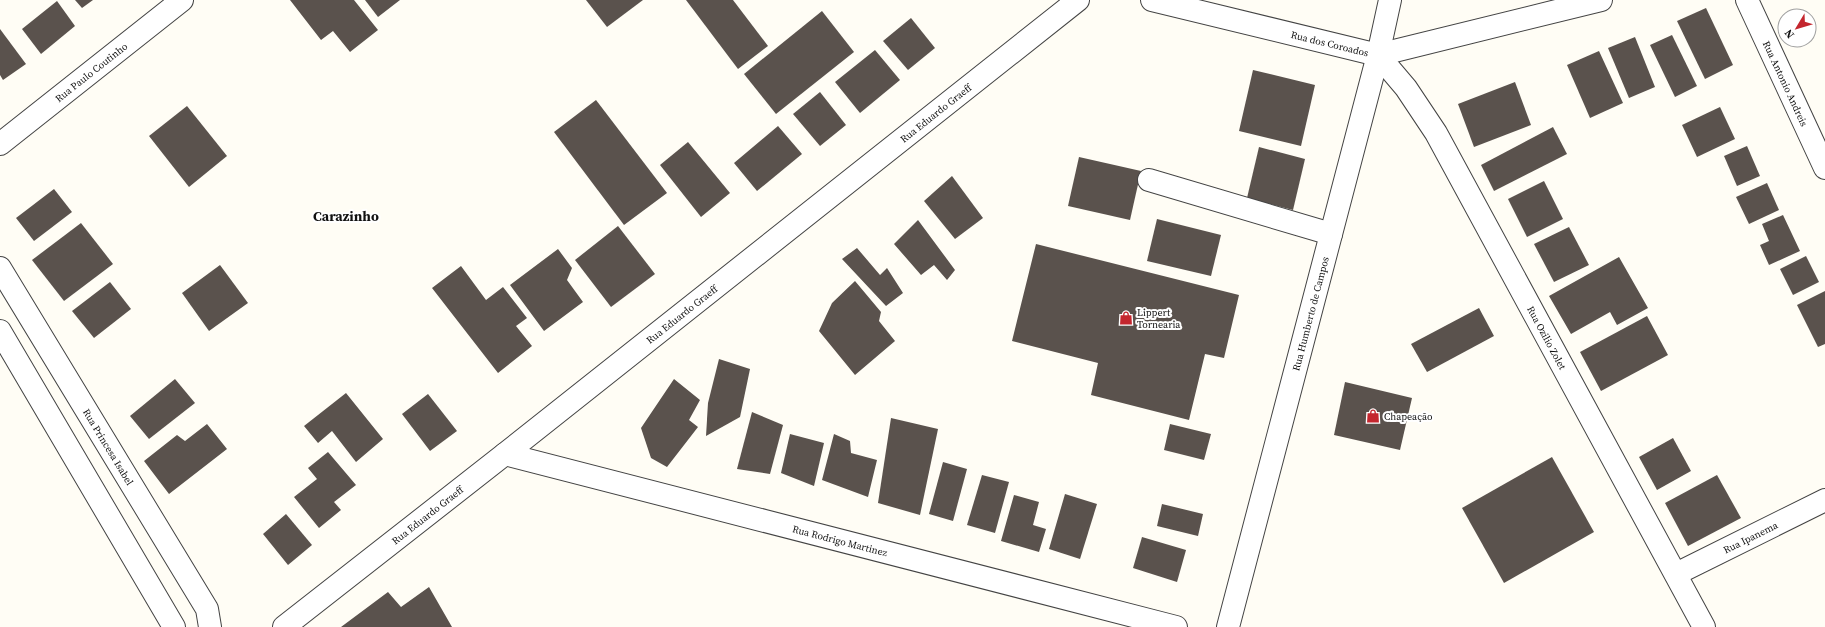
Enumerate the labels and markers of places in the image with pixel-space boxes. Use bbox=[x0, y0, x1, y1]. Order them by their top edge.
place label: Lippert Tornearia bbox=[1137, 306, 1181, 331]
shop icon: Lippert Tornearia bbox=[1118, 310, 1134, 326]
shop icon: Chapeação bbox=[1365, 408, 1381, 424]
place label: Chapeação bbox=[1384, 410, 1433, 423]

